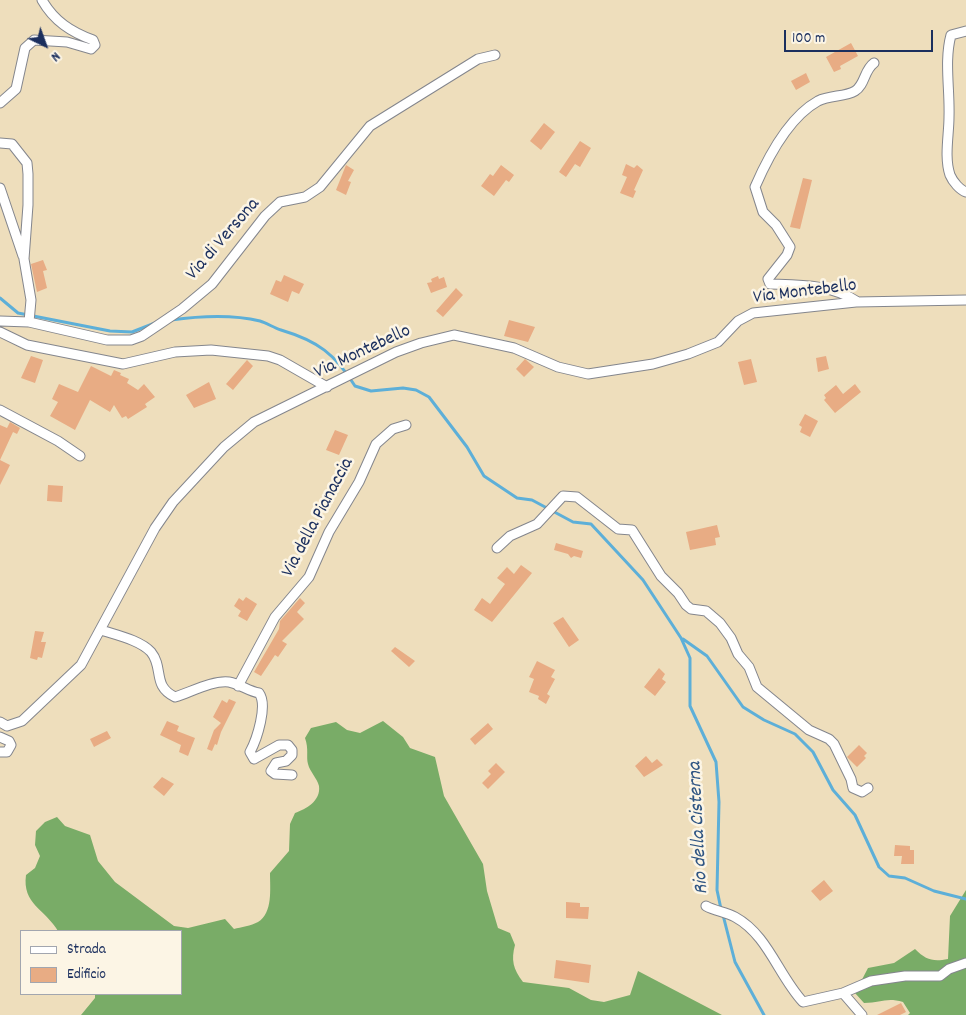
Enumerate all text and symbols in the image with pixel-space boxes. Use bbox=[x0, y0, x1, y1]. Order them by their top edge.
north arrow bbox=[20, 20, 70, 70]
scale bar bbox=[786, 20, 935, 52]
text: 100 m bbox=[792, 28, 825, 50]
text: N bbox=[46, 46, 64, 66]
street label: Via di Versona bbox=[182, 194, 266, 286]
street label: Via Montebello bbox=[752, 275, 858, 311]
street label: Via Montebello bbox=[311, 321, 415, 385]
street label: Via della Pianaccia bbox=[278, 454, 360, 582]
water label: Rio della Cisterna bbox=[685, 761, 715, 895]
legend bbox=[20, 930, 182, 995]
text: Strada bbox=[67, 939, 106, 961]
text: Edificio bbox=[67, 964, 106, 986]

